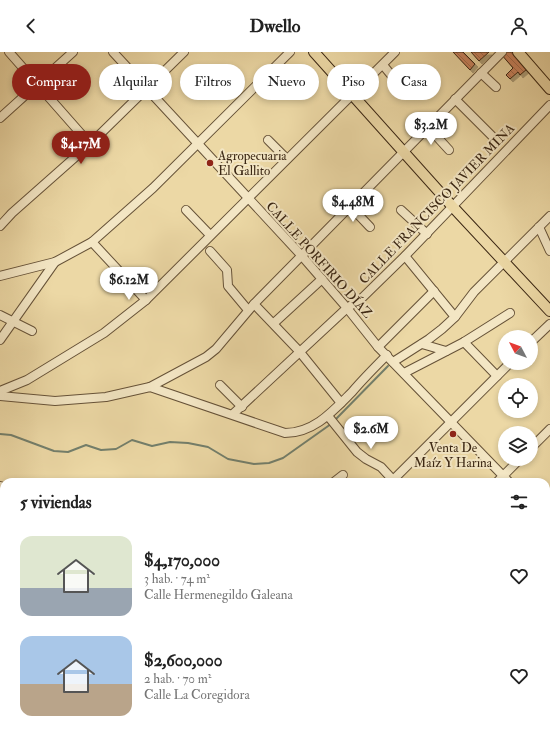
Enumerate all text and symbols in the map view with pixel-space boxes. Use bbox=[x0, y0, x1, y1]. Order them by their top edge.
icon: back bbox=[20, 15, 42, 37]
text: Dwello bbox=[250, 15, 300, 38]
icon: person bbox=[508, 15, 530, 37]
chip: Comprar bbox=[12, 64, 91, 100]
chip: Alquilar bbox=[99, 64, 172, 100]
chip: Filtros bbox=[180, 64, 245, 100]
chip: Nuevo bbox=[253, 64, 319, 100]
chip: Piso bbox=[327, 64, 379, 100]
chip: Casa bbox=[387, 64, 441, 100]
pin: $3.2M bbox=[403, 112, 459, 146]
text: $3.2M bbox=[414, 117, 448, 133]
street label: CALLE FRANCISCO JAVIER MINA bbox=[356, 120, 519, 288]
pin: $4.17M bbox=[48, 131, 114, 165]
text: $4.17M bbox=[61, 136, 101, 152]
place label: Agropecuaria El Gallito bbox=[217, 148, 287, 179]
marker: Agropecuaria El Gallito bbox=[205, 158, 215, 168]
pin: $4.48M bbox=[320, 189, 386, 223]
text: $4.48M bbox=[331, 194, 375, 210]
street label: CALLE PORFIRIO DÍAZ bbox=[263, 198, 376, 322]
pin: $6.12M bbox=[96, 267, 162, 301]
text: $6.12M bbox=[109, 272, 149, 288]
north arrow bbox=[498, 330, 538, 370]
map controls bbox=[498, 330, 538, 466]
button: locate bbox=[498, 378, 538, 418]
pin: $2.6M bbox=[343, 416, 399, 450]
text: $2.6M bbox=[353, 421, 389, 437]
button: layers bbox=[498, 426, 538, 466]
marker: Venta De Maíz Y Harina bbox=[448, 429, 458, 439]
place label: Venta De Maíz Y Harina bbox=[414, 440, 493, 471]
icon: filters bbox=[508, 491, 530, 513]
text: 5 viviendas bbox=[20, 492, 92, 513]
text: $4,170,000 bbox=[144, 550, 220, 571]
icon: home bbox=[52, 552, 100, 600]
icon: heart bbox=[508, 565, 530, 587]
text: 3 hab. · 74 m² bbox=[144, 571, 210, 587]
text: Calle Hermenegildo Galeana bbox=[144, 587, 293, 603]
text: $2,600,000 bbox=[144, 650, 222, 671]
icon: home bbox=[52, 652, 100, 700]
icon: heart bbox=[508, 665, 530, 687]
text: 2 hab. · 70 m² bbox=[144, 671, 212, 687]
text: Calle La Coregidora bbox=[144, 687, 250, 703]

